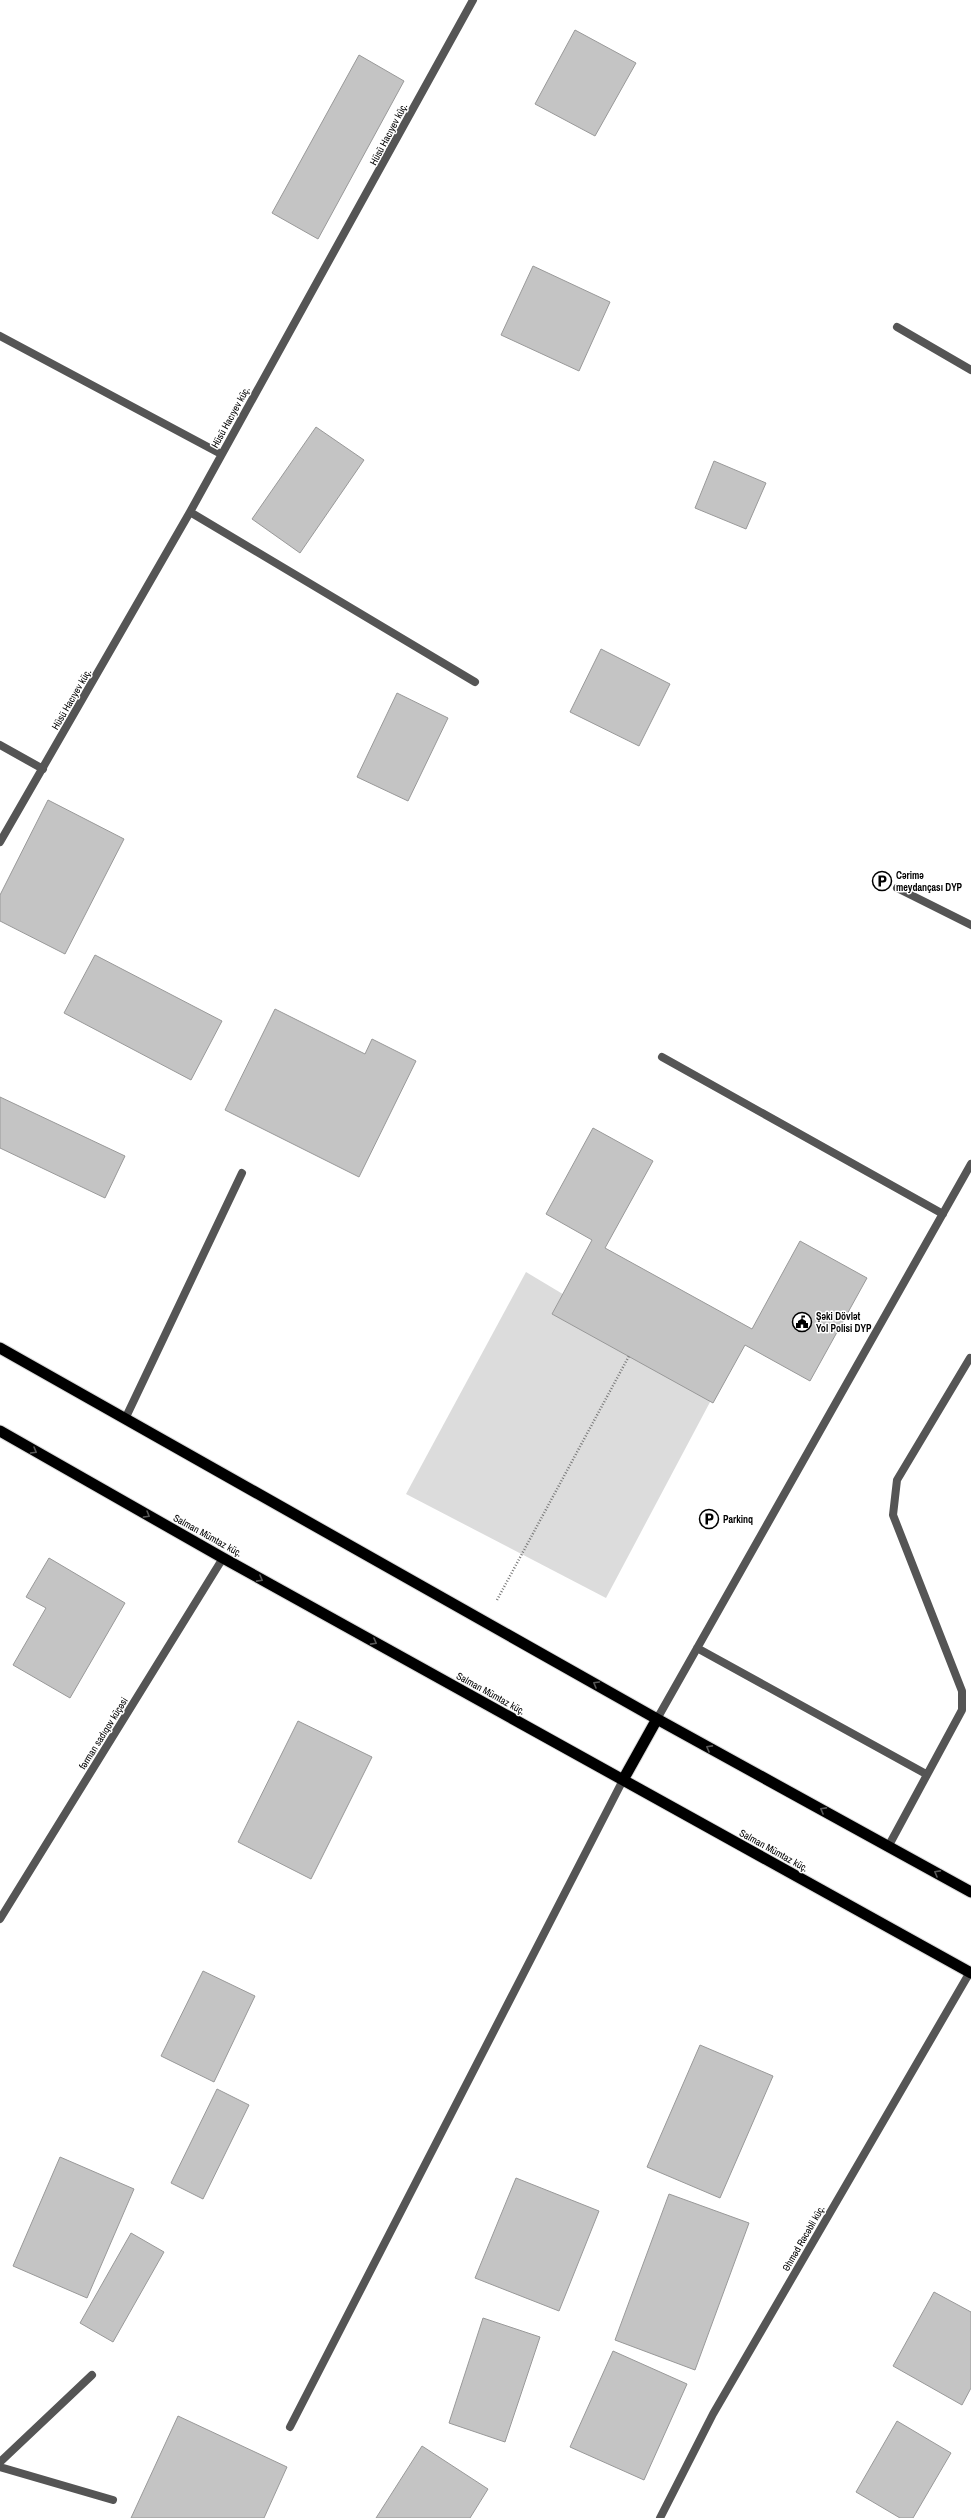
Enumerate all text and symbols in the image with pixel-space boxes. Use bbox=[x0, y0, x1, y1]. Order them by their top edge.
street label: Hüsü Hacıyev küç. bbox=[367, 101, 410, 167]
street label: Hüsü Hacıyev küç. bbox=[208, 384, 253, 450]
street label: Hüsü Hacıyev küç. bbox=[49, 666, 94, 732]
place label: Cərimə meydançası DYP bbox=[896, 869, 963, 894]
parking icon: Cərimə meydançası DYP bbox=[871, 870, 893, 892]
place label: Şəki Dövlət Yol Polisi DYP bbox=[816, 1310, 872, 1335]
public building icon: Şəki Dövlət Yol Polisi DYP bbox=[791, 1311, 813, 1333]
one-way arrow bbox=[30, 1446, 37, 1453]
parking icon: Parkinq bbox=[698, 1508, 720, 1530]
one-way arrow bbox=[143, 1510, 150, 1517]
street label: Salman Mümtaz küç. bbox=[171, 1511, 244, 1560]
place label: Parkinq bbox=[723, 1513, 753, 1526]
one-way arrow bbox=[256, 1574, 263, 1581]
one-way arrow bbox=[370, 1637, 377, 1644]
street label: Salman Mümtaz küç. bbox=[454, 1669, 527, 1718]
one-way arrow bbox=[593, 1681, 600, 1688]
street label: fərman sadıqov küçəsi bbox=[76, 1695, 131, 1772]
one-way arrow bbox=[706, 1745, 713, 1752]
one-way arrow bbox=[820, 1808, 827, 1815]
street label: Salman Mümtaz küç. bbox=[737, 1826, 810, 1875]
one-way arrow bbox=[934, 1870, 941, 1878]
street label: Əhməd Rəcəbli küç. bbox=[779, 2203, 828, 2274]

